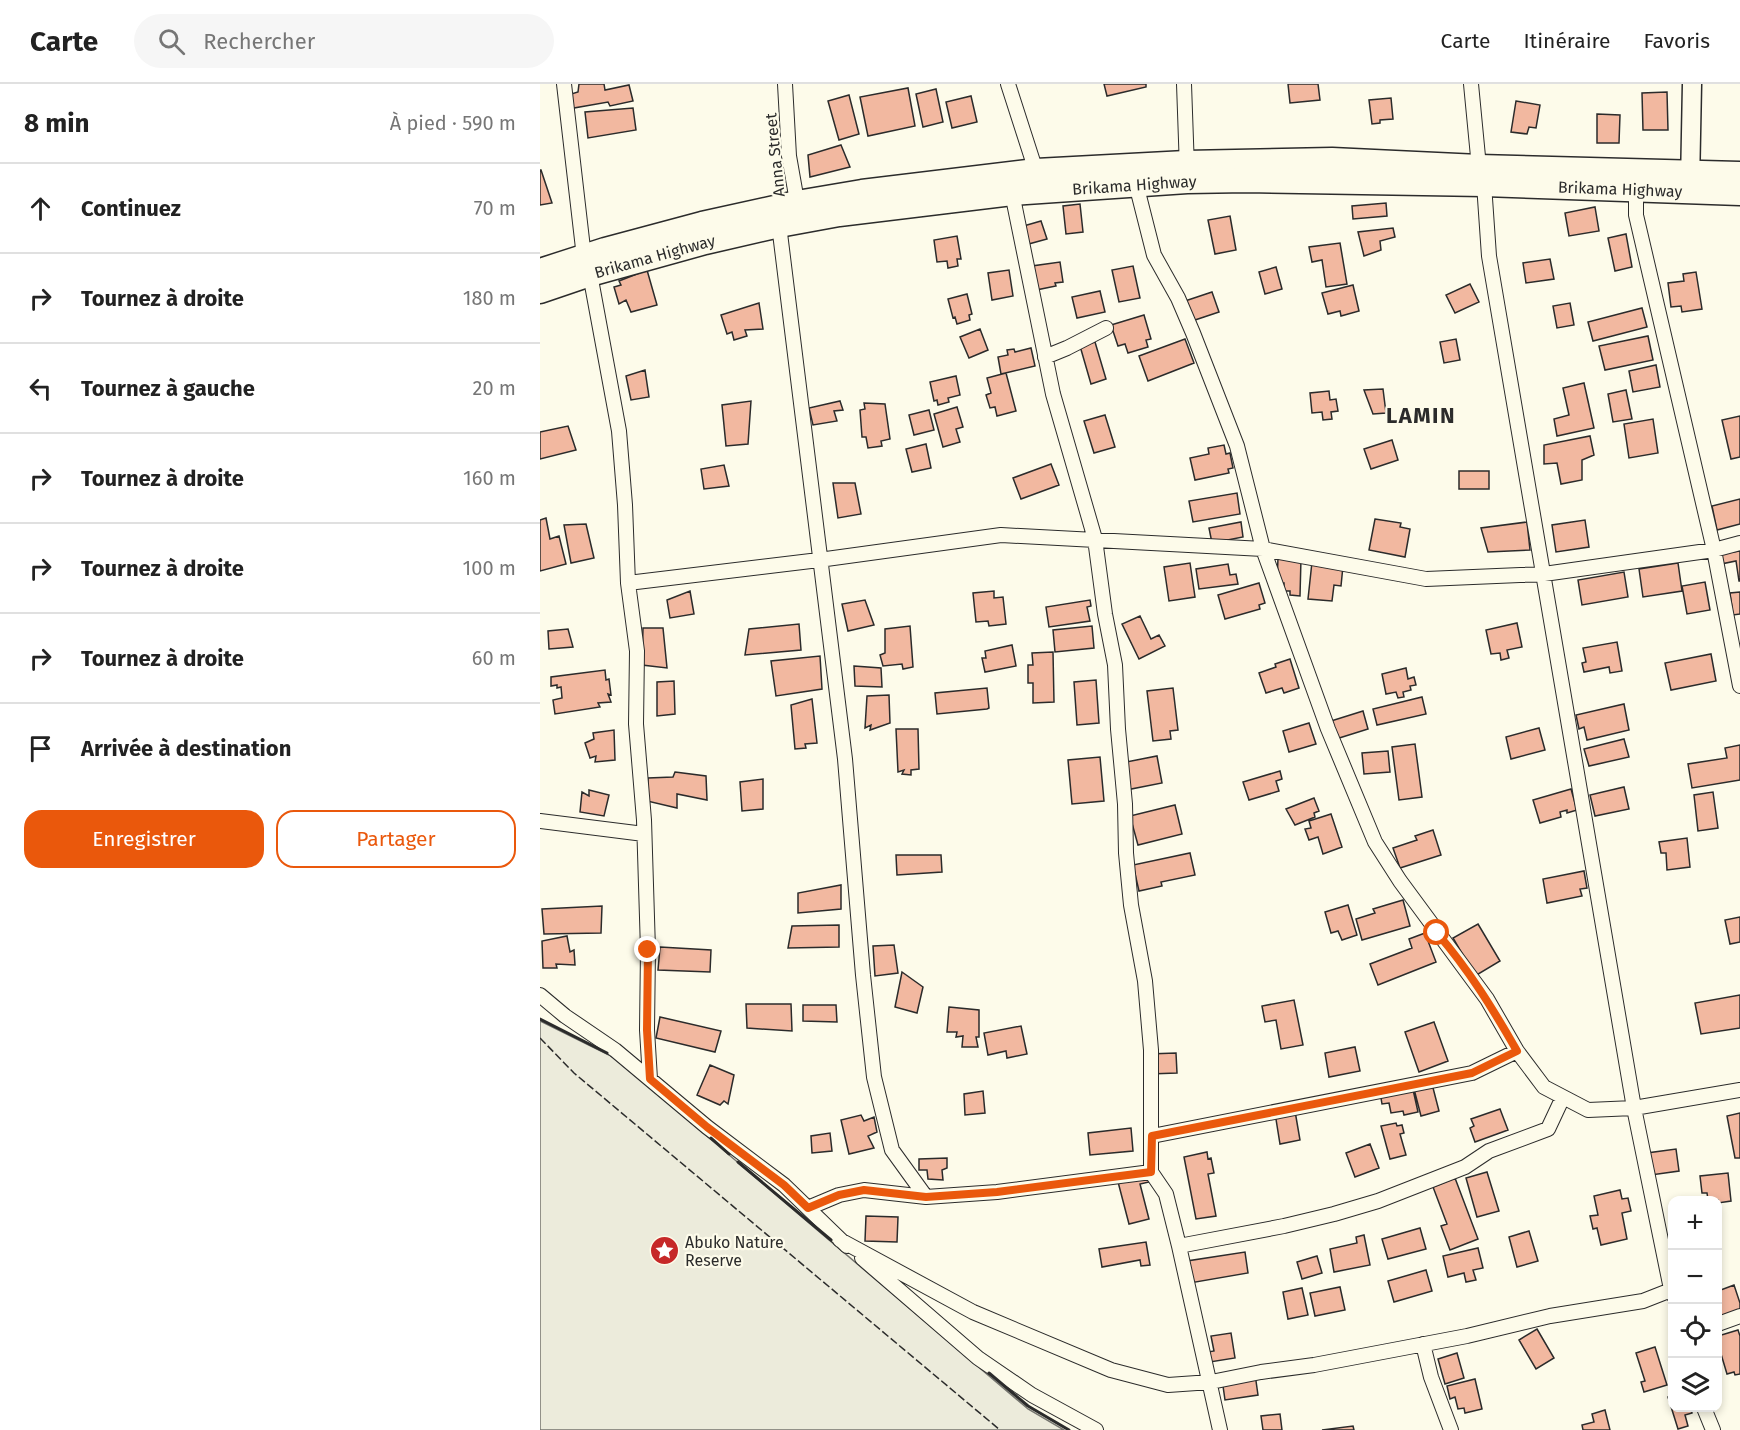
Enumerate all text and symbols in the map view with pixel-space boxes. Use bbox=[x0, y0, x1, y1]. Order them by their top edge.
search box bbox=[134, 14, 554, 68]
text: Carte bbox=[30, 25, 98, 58]
icon: search bbox=[155, 25, 188, 58]
text: Rechercher bbox=[203, 28, 315, 55]
text: Carte bbox=[1441, 28, 1490, 54]
text: Itinéraire bbox=[1523, 28, 1610, 54]
text: Favoris bbox=[1643, 28, 1710, 54]
text: 8 min bbox=[24, 108, 90, 139]
text: À pied · 590 m bbox=[390, 111, 516, 135]
street label: Anna Street bbox=[761, 112, 789, 198]
street label: Brikama Highway bbox=[1072, 171, 1197, 198]
street label: Brikama Highway bbox=[1558, 177, 1683, 200]
icon: ahead bbox=[24, 192, 57, 225]
text: Continuez bbox=[81, 195, 181, 222]
text: 70 m bbox=[474, 196, 516, 220]
street label: Brikama Highway bbox=[592, 230, 717, 282]
icon: right bbox=[24, 282, 57, 315]
text: Tournez à droite bbox=[81, 285, 244, 312]
text: 180 m bbox=[463, 286, 516, 310]
icon: left bbox=[24, 372, 57, 405]
text: Tournez à gauche bbox=[81, 375, 255, 402]
text: 20 m bbox=[473, 376, 516, 400]
district label: LAMIN bbox=[1386, 402, 1456, 429]
icon: right bbox=[24, 462, 57, 495]
text: Tournez à droite bbox=[81, 465, 244, 492]
text: 160 m bbox=[463, 466, 516, 490]
icon: right bbox=[24, 552, 57, 585]
text: Tournez à droite bbox=[81, 555, 244, 582]
text: 100 m bbox=[463, 556, 516, 580]
icon: right bbox=[24, 642, 57, 675]
text: Tournez à droite bbox=[81, 645, 244, 672]
text: 60 m bbox=[472, 646, 516, 670]
icon: arrive bbox=[24, 732, 57, 765]
text: Arrivée à destination bbox=[81, 735, 291, 762]
button: Enregistrer bbox=[24, 810, 264, 868]
button: Partager bbox=[276, 810, 516, 868]
route start bbox=[1423, 919, 1449, 945]
route end bbox=[634, 936, 660, 962]
map controls bbox=[1668, 1196, 1722, 1412]
button: + bbox=[1668, 1196, 1722, 1250]
place label: Abuko Nature Reserve bbox=[685, 1233, 784, 1270]
place icon: Abuko Nature Reserve bbox=[648, 1235, 680, 1267]
button: − bbox=[1668, 1250, 1722, 1304]
button: locate bbox=[1668, 1304, 1722, 1358]
button: layers bbox=[1668, 1358, 1722, 1412]

